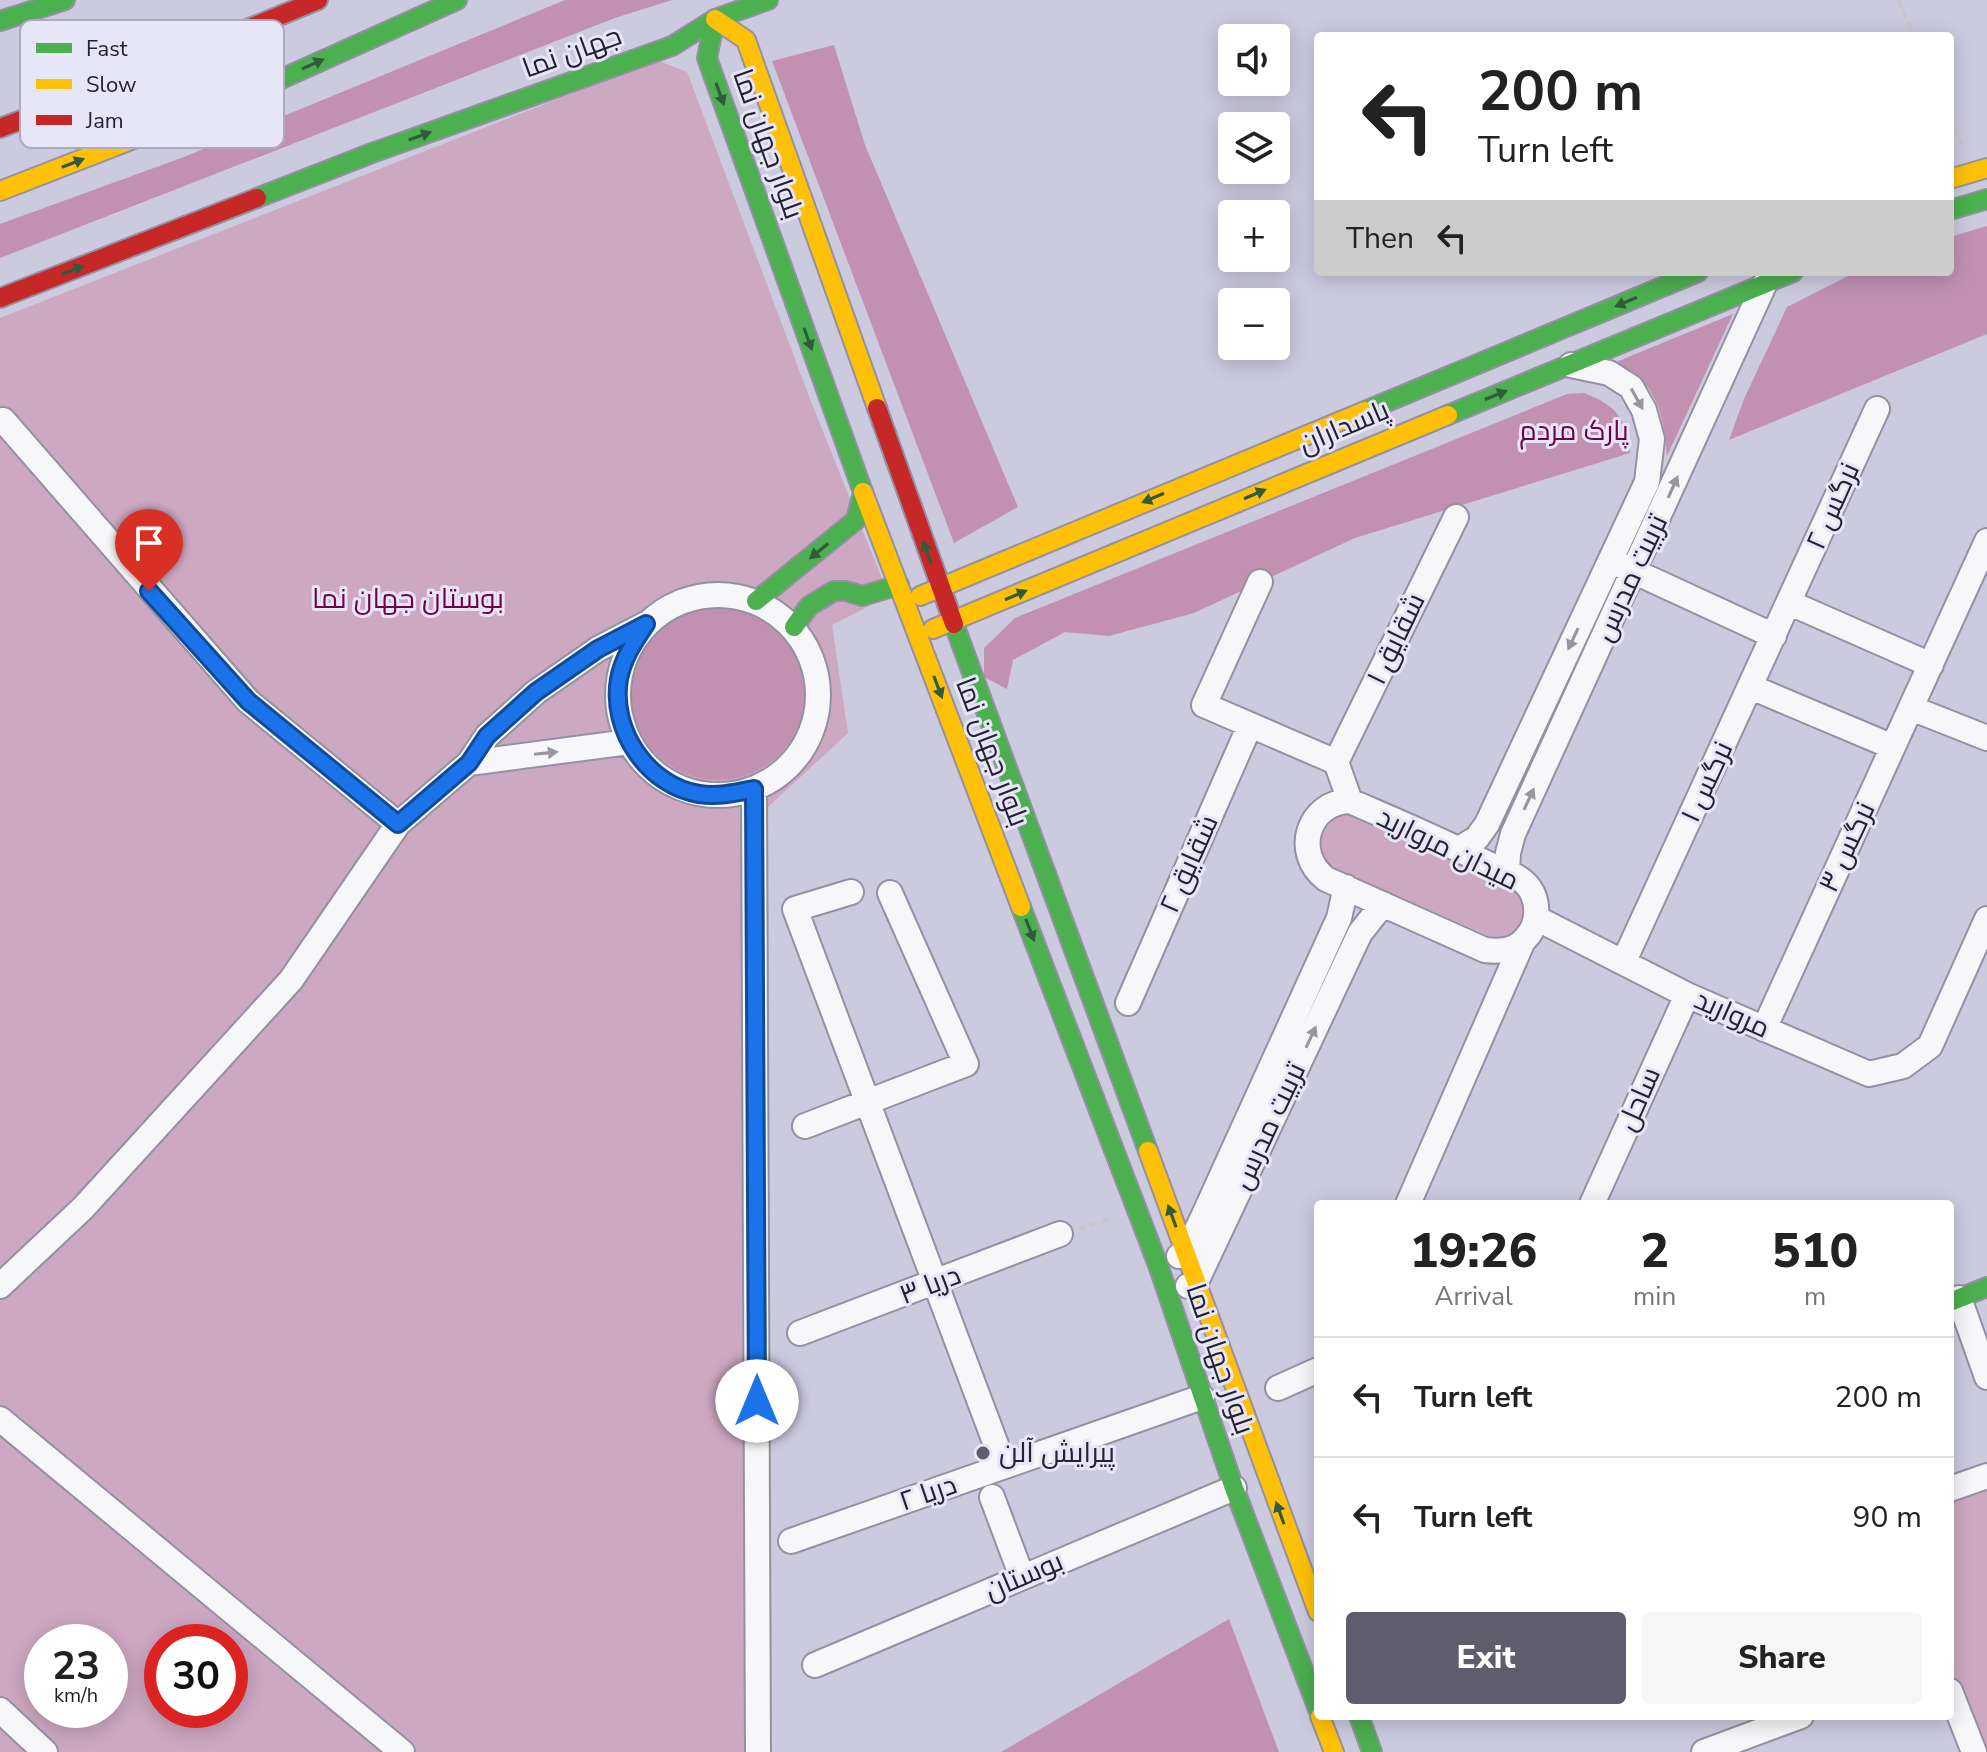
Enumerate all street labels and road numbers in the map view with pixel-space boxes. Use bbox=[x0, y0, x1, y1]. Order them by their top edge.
street label: جهان نما bbox=[517, 17, 627, 87]
street label: بلوار جهان نما bbox=[723, 64, 813, 224]
street label: پاسداران bbox=[1293, 391, 1396, 463]
street label: نرگس ۲ bbox=[1797, 456, 1869, 556]
street label: تربیت مدرس bbox=[1585, 508, 1677, 648]
street label: شقایق ۱ bbox=[1358, 587, 1434, 691]
street label: بلوار جهان نما bbox=[946, 672, 1038, 832]
street label: نرگس ۱ bbox=[1672, 735, 1742, 829]
street label: نرگس ۳ bbox=[1810, 796, 1884, 898]
street label: میدان مروارید bbox=[1371, 798, 1525, 900]
street label: شقایق ۲ bbox=[1151, 809, 1227, 919]
street label: مروارید bbox=[1688, 981, 1776, 1047]
street label: تربیت مدرس bbox=[1223, 1056, 1315, 1196]
street label: ساحل bbox=[1608, 1061, 1670, 1137]
street label: دریا ۳ bbox=[894, 1256, 966, 1314]
street label: بلوار جهان نما bbox=[1176, 1279, 1264, 1439]
street label: دریا ۲ bbox=[894, 1465, 962, 1521]
street label: بوستان bbox=[979, 1542, 1069, 1610]

